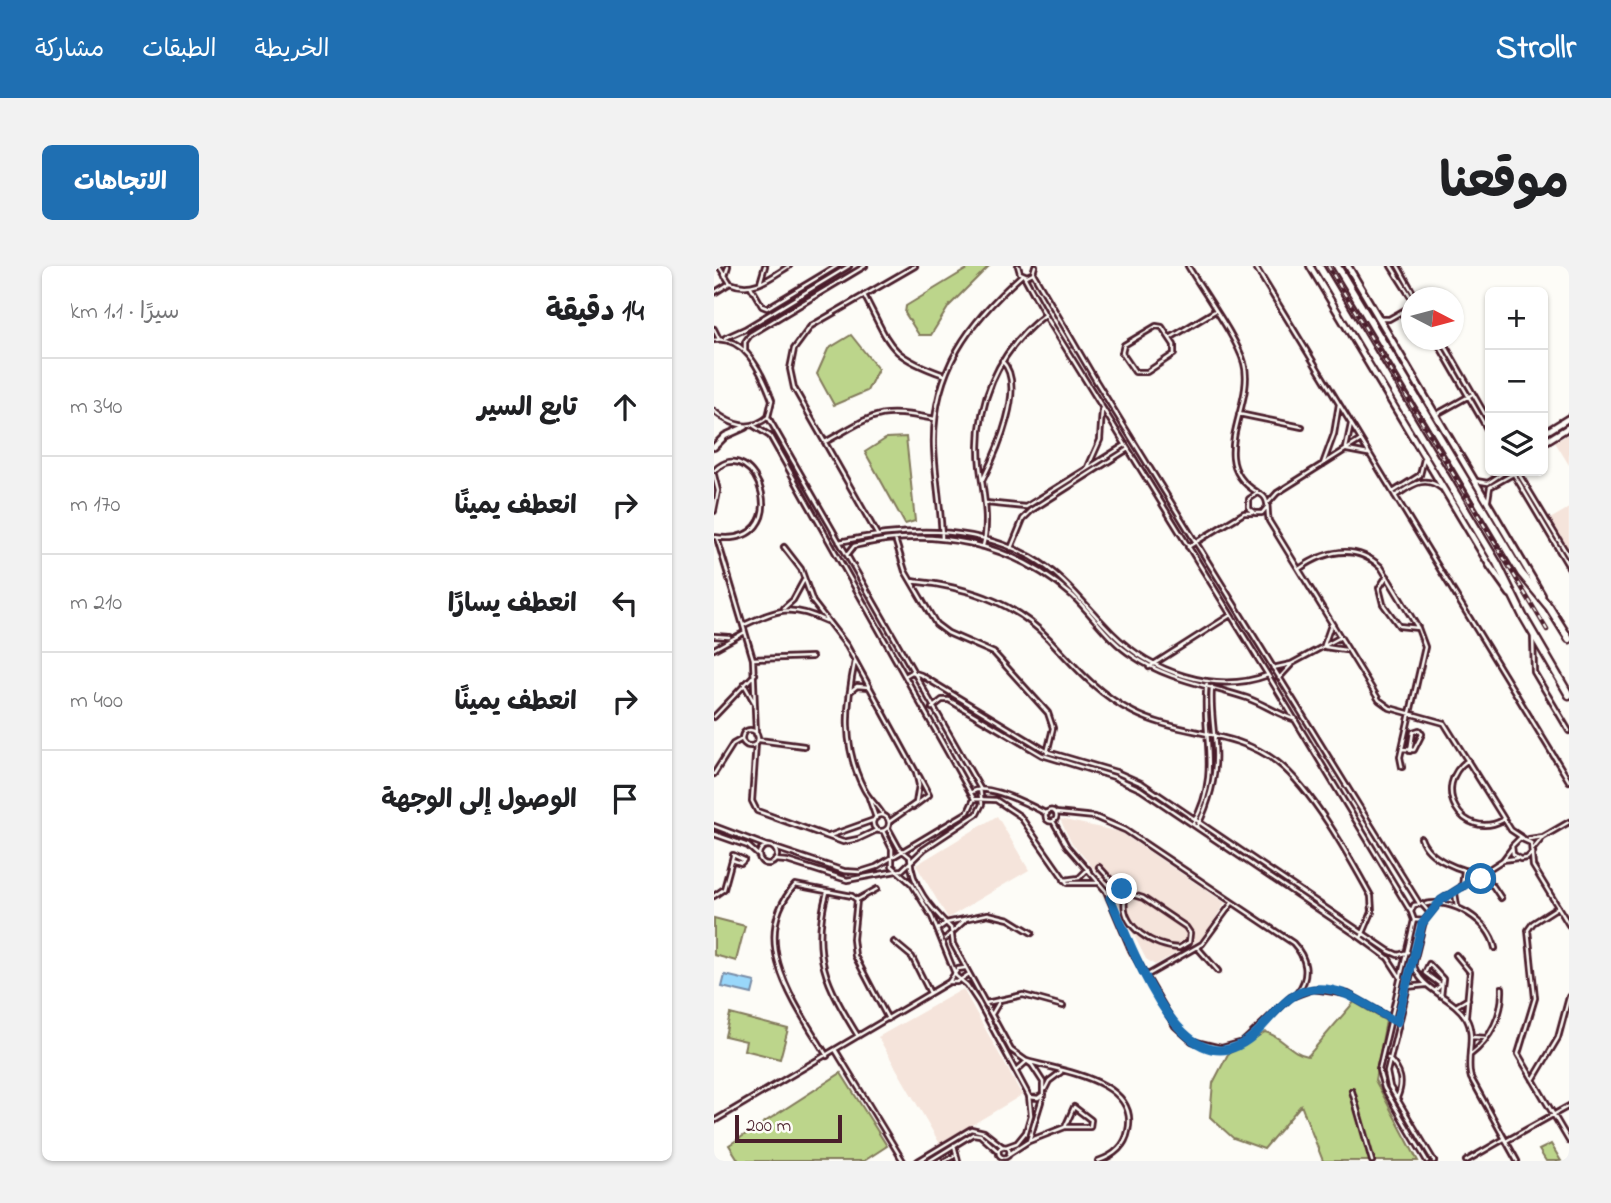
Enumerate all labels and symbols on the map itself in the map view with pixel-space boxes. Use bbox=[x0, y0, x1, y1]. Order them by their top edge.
north arrow bbox=[1401, 287, 1464, 350]
route start bbox=[1465, 863, 1496, 894]
route end bbox=[1106, 873, 1137, 904]
scale bar bbox=[735, 1112, 842, 1144]

